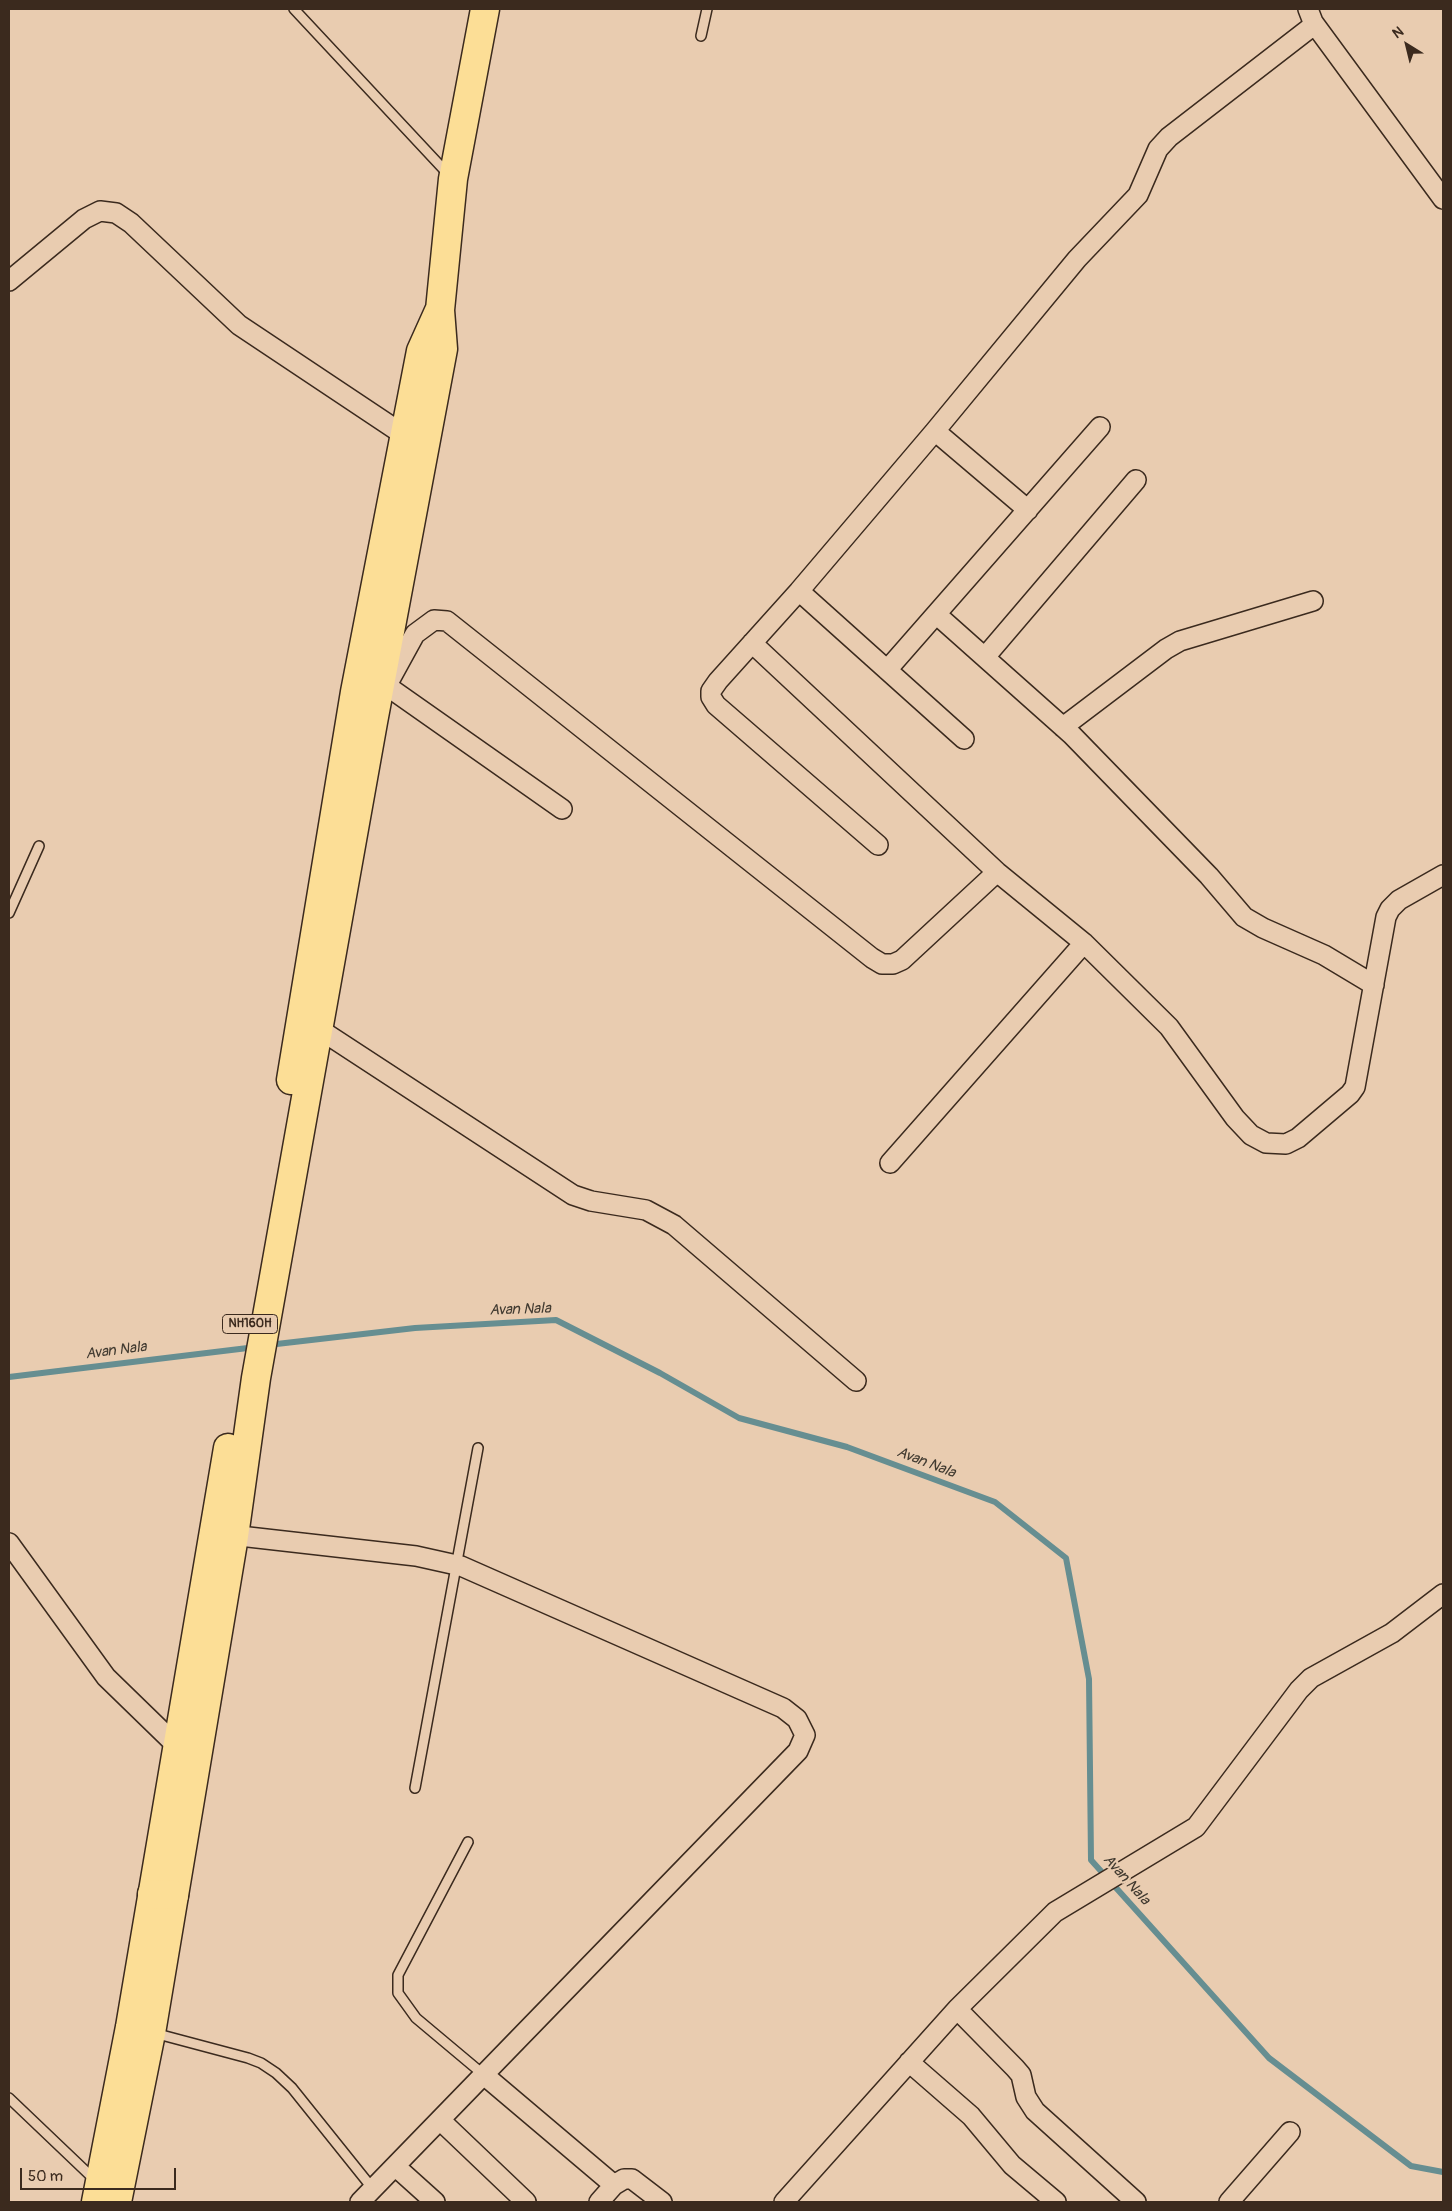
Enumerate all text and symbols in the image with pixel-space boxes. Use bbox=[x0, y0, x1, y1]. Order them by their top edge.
north arrow bbox=[1382, 20, 1432, 70]
text: N bbox=[1389, 23, 1407, 42]
water label: Avan Nala bbox=[489, 1300, 551, 1320]
road number: NH160H bbox=[222, 1315, 278, 1334]
water label: Avan Nala bbox=[84, 1338, 148, 1364]
water label: Avan Nala bbox=[894, 1444, 958, 1482]
water label: Avan Nala bbox=[1099, 1851, 1153, 1909]
scale bar bbox=[22, 2158, 179, 2190]
text: 50 m bbox=[28, 2167, 63, 2186]

